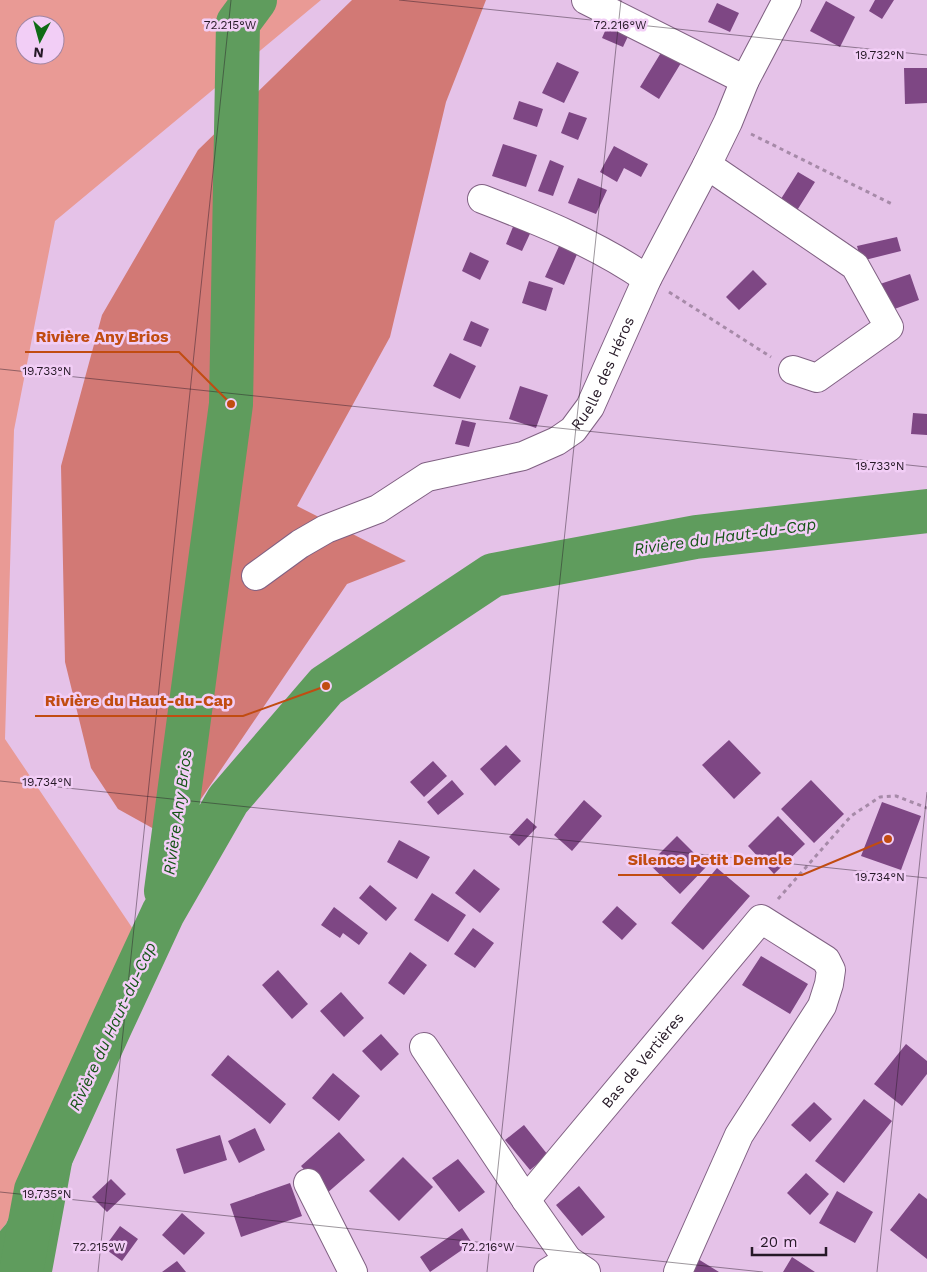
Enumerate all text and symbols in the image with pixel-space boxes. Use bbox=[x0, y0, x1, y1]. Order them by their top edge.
north arrow bbox=[15, 15, 65, 65]
text: 72.215°W bbox=[204, 18, 257, 32]
text: 72.216°W bbox=[594, 18, 647, 32]
text: N bbox=[33, 44, 45, 61]
text: 19.732°N bbox=[855, 48, 905, 62]
street label: Ruelle des Héros bbox=[567, 314, 638, 433]
callout: Rivière Any Brios bbox=[25, 321, 179, 352]
text: Rivière Any Brios bbox=[35, 327, 169, 346]
text: 19.733°N bbox=[22, 364, 72, 378]
text: 19.733°N bbox=[855, 459, 905, 473]
water label: Rivière du Haut-du-Cap bbox=[633, 514, 817, 559]
callout: Rivière du Haut-du-Cap bbox=[35, 685, 243, 716]
text: Rivière du Haut-du-Cap bbox=[45, 691, 233, 710]
water label: Rivière Any Brios bbox=[159, 748, 196, 876]
text: 19.734°N bbox=[22, 775, 72, 789]
callout: Silence Petit Demele bbox=[618, 844, 802, 875]
text: Silence Petit Demele bbox=[628, 850, 792, 869]
text: 19.734°N bbox=[855, 870, 905, 884]
water label: Rivière du Haut-du-Cap bbox=[65, 939, 160, 1114]
street label: Bas de Vertières bbox=[598, 1009, 688, 1112]
text: 19.735°N bbox=[22, 1187, 72, 1201]
scale bar bbox=[752, 1224, 826, 1256]
text: 20 m bbox=[760, 1233, 798, 1251]
text: 72.215°W bbox=[73, 1240, 126, 1254]
text: 72.216°W bbox=[462, 1240, 515, 1254]

